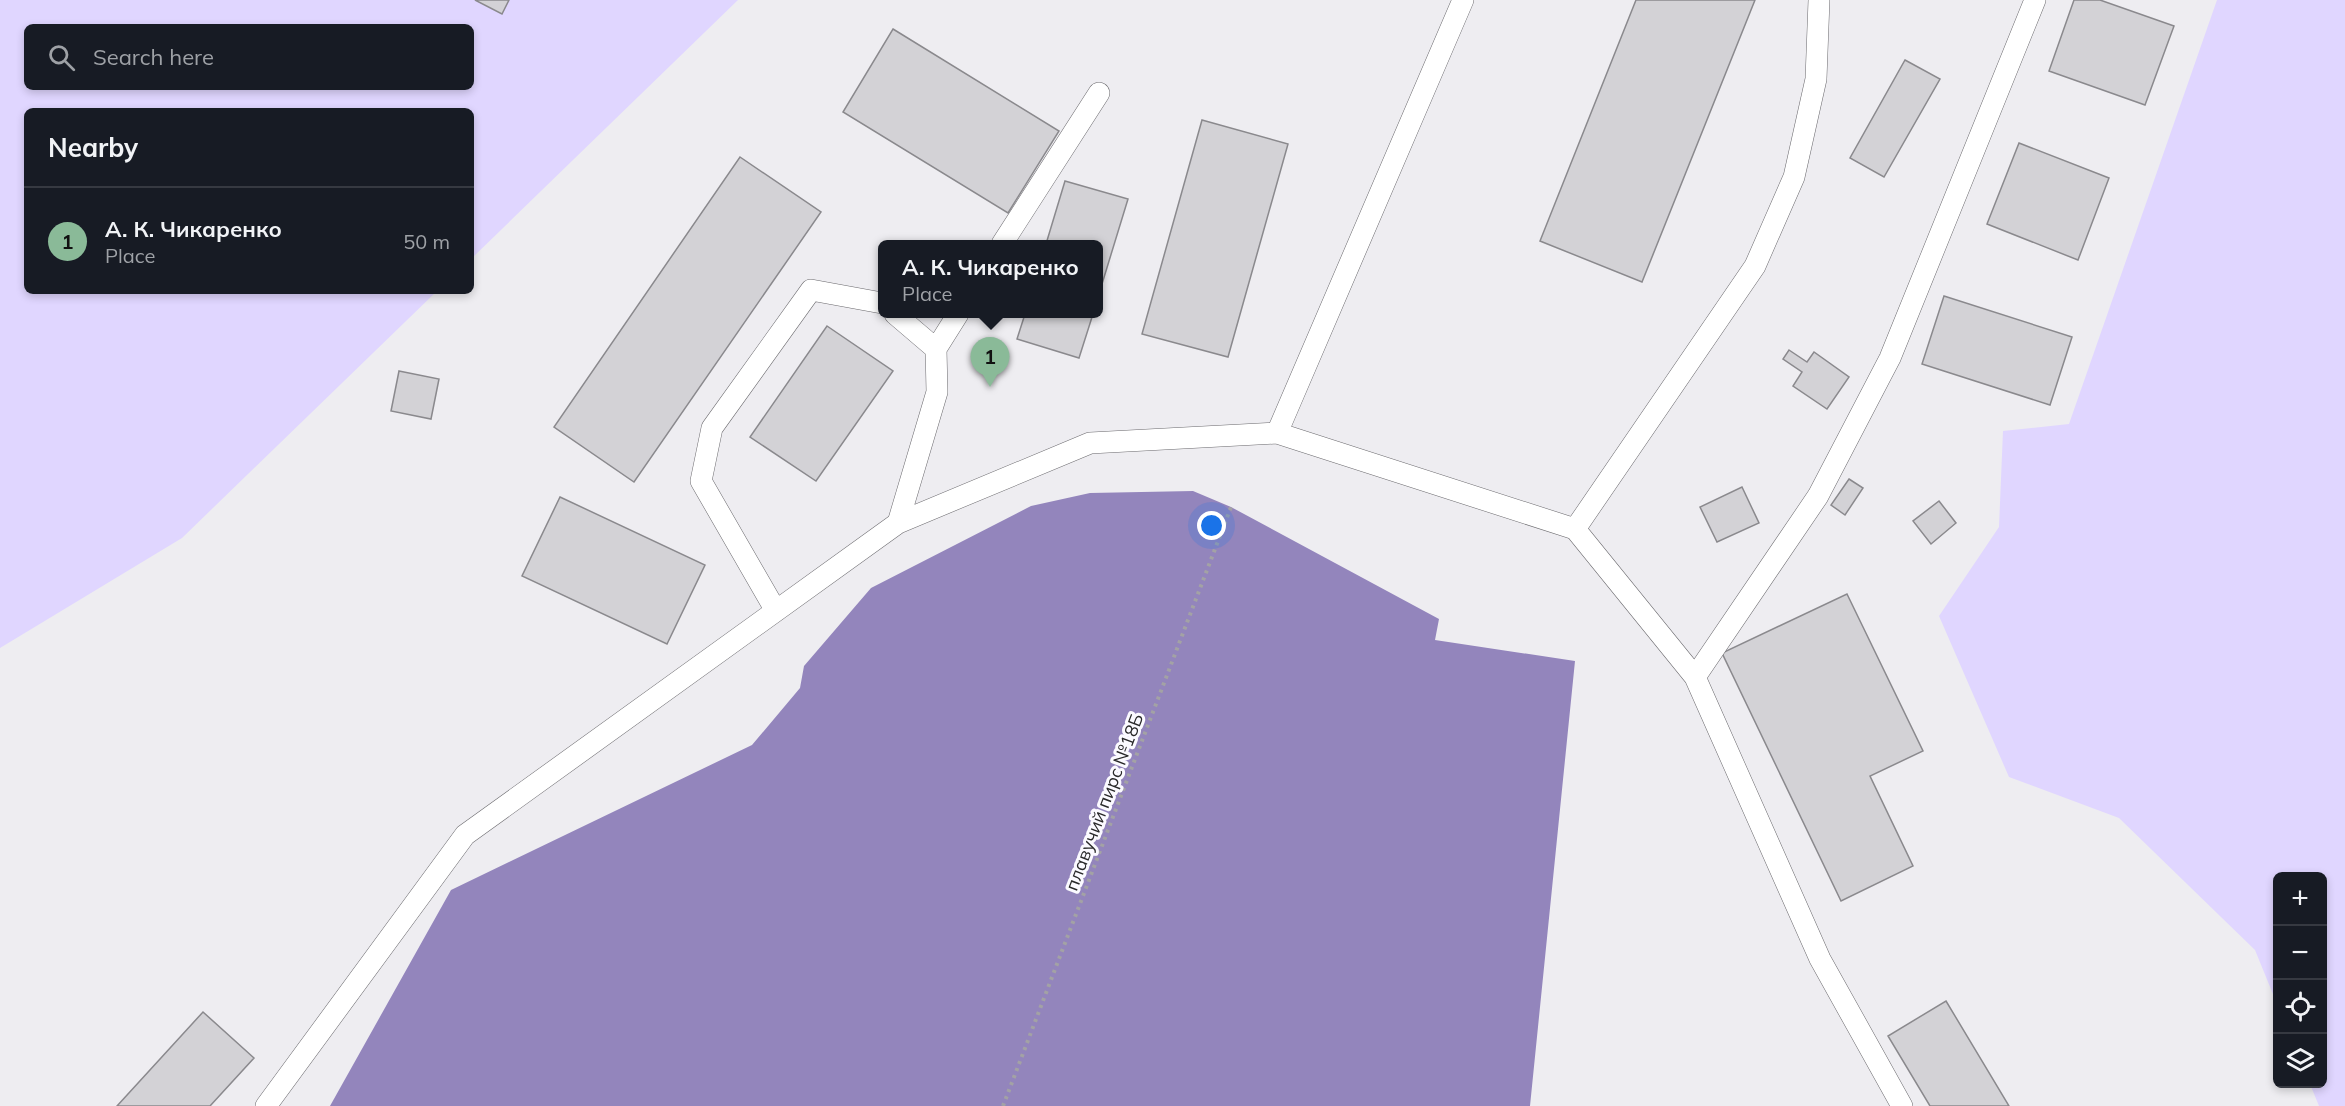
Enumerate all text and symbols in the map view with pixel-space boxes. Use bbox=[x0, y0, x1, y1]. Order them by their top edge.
search box bbox=[24, 24, 474, 90]
icon: search bbox=[45, 41, 78, 74]
text: Search here bbox=[93, 43, 214, 71]
text: Nearby bbox=[48, 131, 138, 164]
text: А. К. Чикаренко bbox=[105, 215, 282, 243]
text: 1 bbox=[62, 229, 74, 254]
text: 50 m bbox=[403, 229, 450, 254]
popup bbox=[878, 240, 1103, 318]
text: Place bbox=[105, 243, 155, 268]
text: А. К. Чикаренко bbox=[902, 253, 1079, 281]
text: Place bbox=[902, 281, 952, 306]
pin: 1 bbox=[970, 338, 1010, 387]
your location bbox=[1197, 511, 1226, 540]
street label: плавучий пирс №18Б bbox=[1060, 710, 1148, 894]
map controls bbox=[2273, 872, 2327, 1088]
button: + bbox=[2273, 872, 2327, 926]
button: − bbox=[2273, 926, 2327, 980]
button: locate bbox=[2273, 980, 2327, 1034]
button: layers bbox=[2273, 1034, 2327, 1088]

